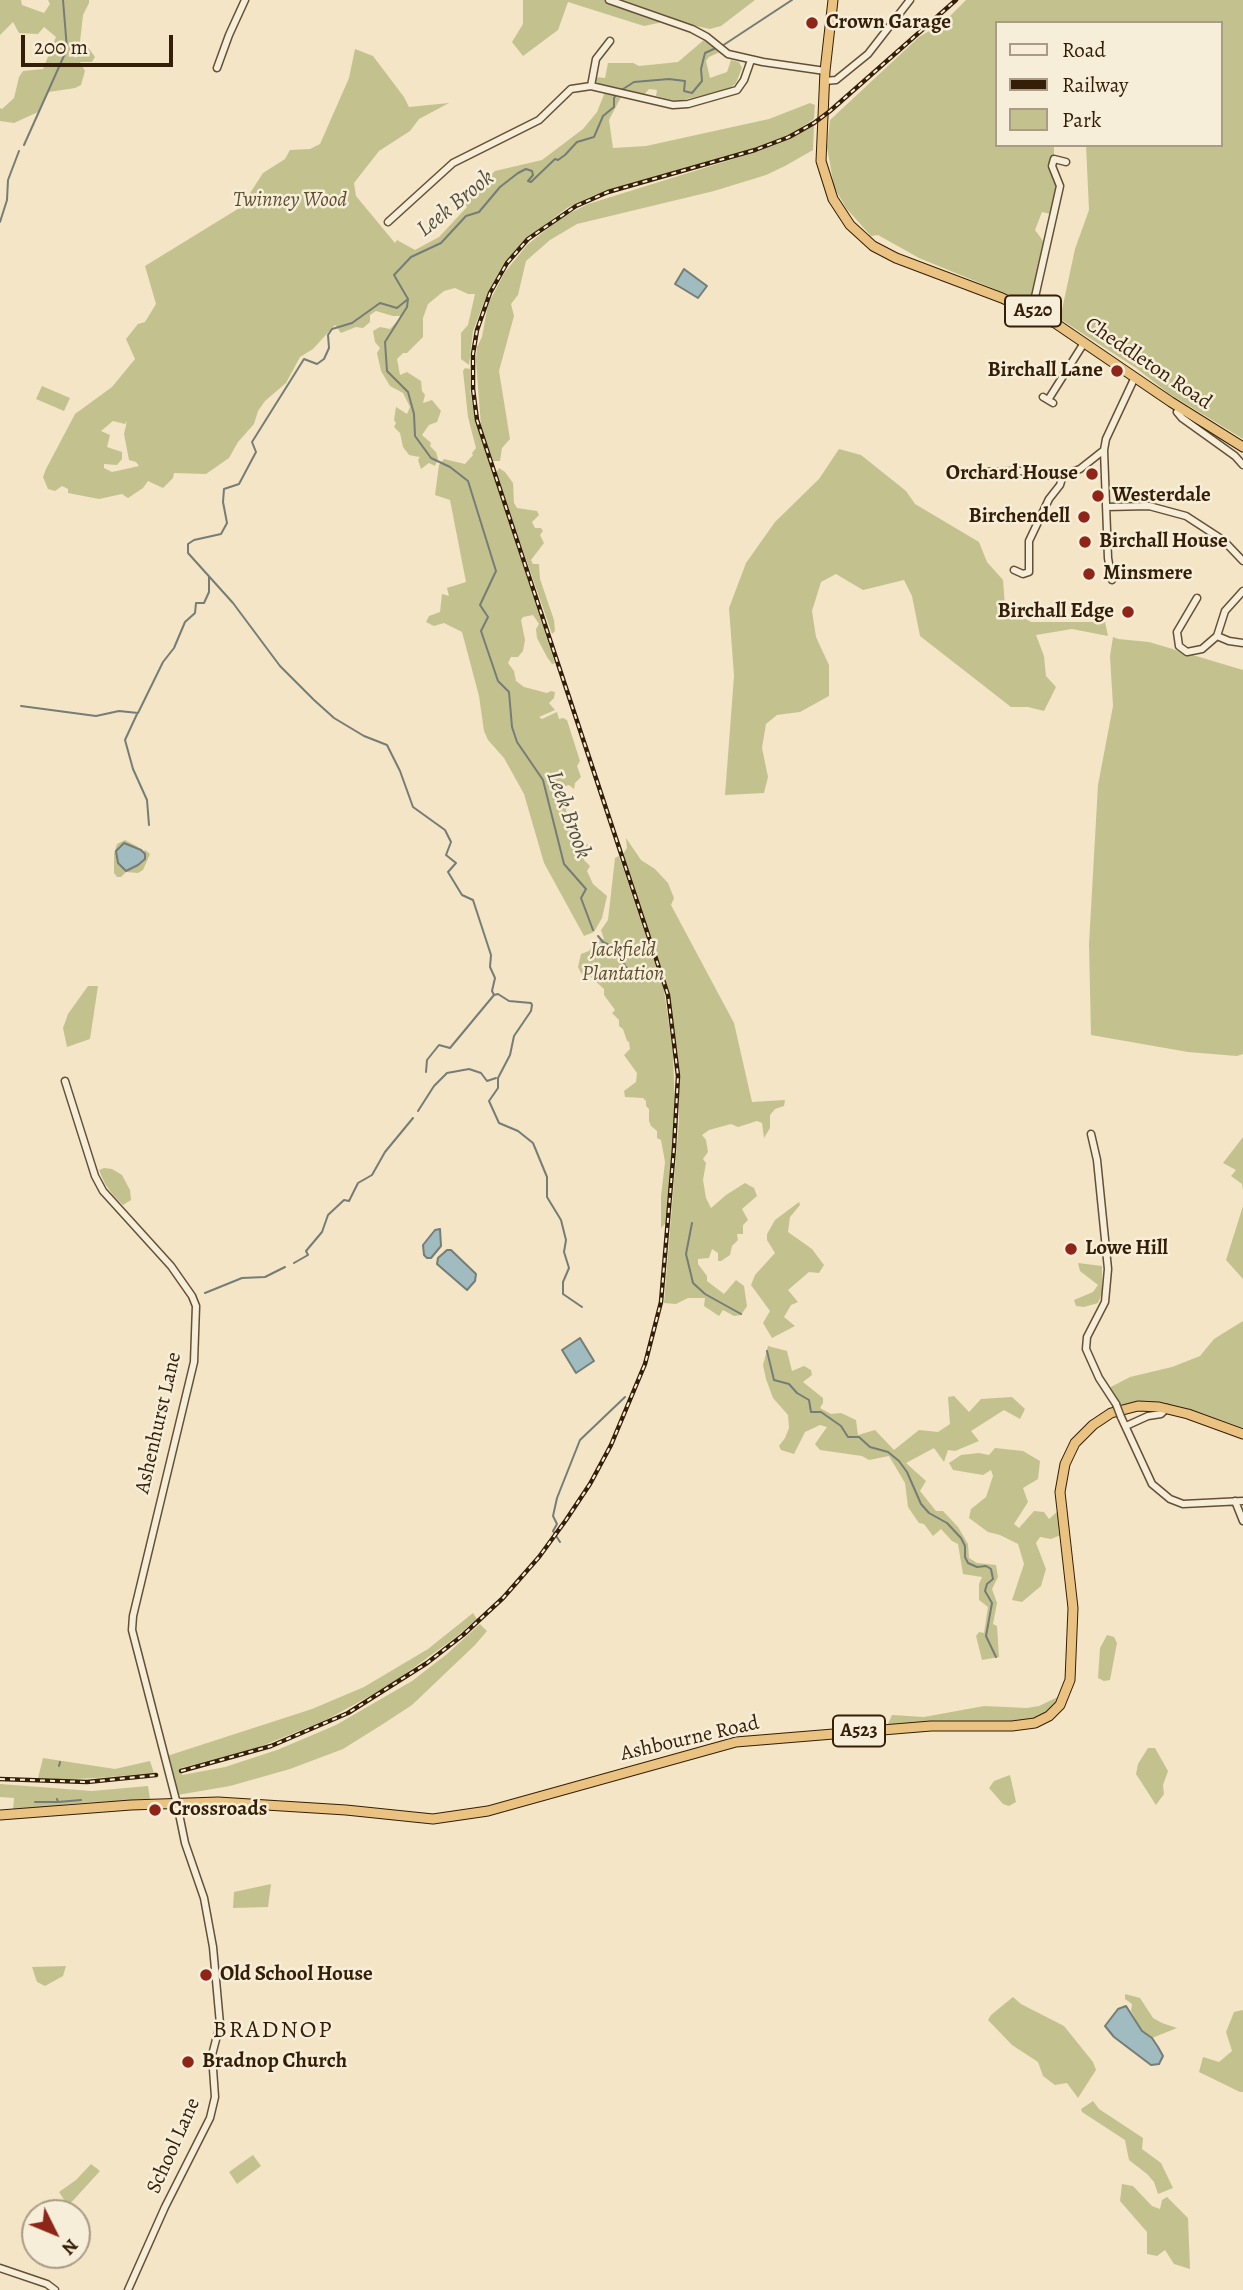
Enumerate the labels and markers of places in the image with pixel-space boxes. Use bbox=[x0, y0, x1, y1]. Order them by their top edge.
place label: Crown Garage bbox=[826, 10, 951, 36]
marker: Crown Garage bbox=[804, 15, 820, 31]
place label: Birchall Lane bbox=[987, 358, 1103, 384]
marker: Birchall Lane bbox=[1109, 363, 1125, 379]
place label: Orchard House bbox=[946, 461, 1078, 487]
marker: Orchard House bbox=[1084, 466, 1100, 482]
place label: Westerdale bbox=[1112, 483, 1211, 509]
marker: Westerdale bbox=[1090, 488, 1106, 504]
place label: Birchendell bbox=[969, 504, 1070, 530]
marker: Birchendell bbox=[1076, 509, 1092, 525]
place label: Birchall House bbox=[1099, 529, 1228, 555]
marker: Birchall House bbox=[1077, 534, 1093, 550]
place label: Minsmere bbox=[1103, 561, 1192, 587]
marker: Minsmere bbox=[1081, 566, 1097, 582]
place label: Birchall Edge bbox=[997, 599, 1114, 625]
marker: Birchall Edge bbox=[1120, 604, 1136, 620]
place label: Lowe Hill bbox=[1085, 1236, 1168, 1262]
marker: Lowe Hill bbox=[1063, 1241, 1079, 1257]
place label: Crossroads bbox=[169, 1797, 267, 1823]
marker: Crossroads bbox=[147, 1802, 163, 1818]
place label: Old School House bbox=[220, 1962, 373, 1988]
marker: Old School House bbox=[198, 1967, 214, 1983]
place label: Bradnop Church bbox=[202, 2049, 347, 2075]
marker: Bradnop Church bbox=[180, 2054, 196, 2070]

